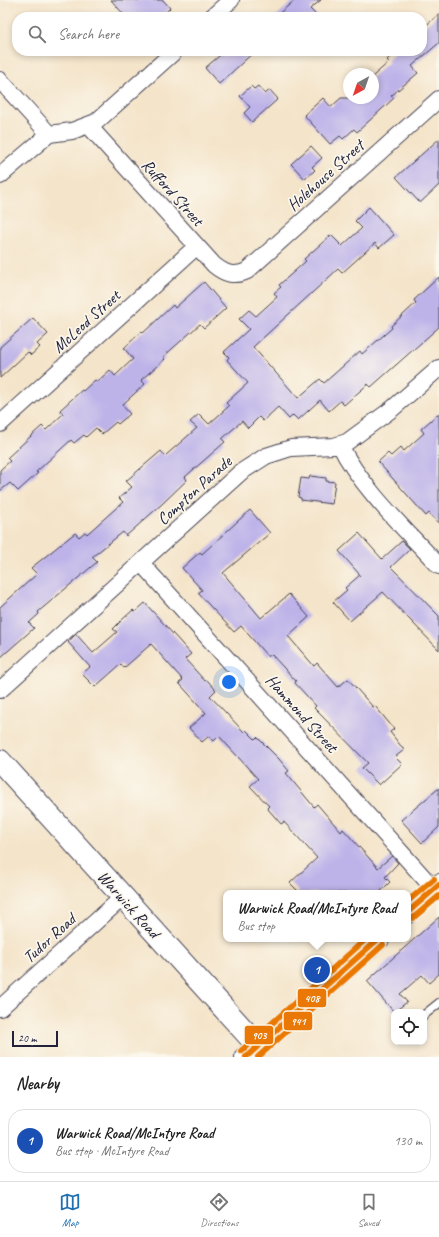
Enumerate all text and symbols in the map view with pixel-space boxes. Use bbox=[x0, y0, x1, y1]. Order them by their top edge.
search box bbox=[12, 12, 427, 56]
icon: search bbox=[26, 23, 48, 45]
text: Search here bbox=[58, 25, 119, 44]
north arrow bbox=[343, 68, 379, 104]
street label: Holehouse Street bbox=[282, 134, 370, 215]
street label: Rufford Street bbox=[137, 154, 210, 232]
street label: McLeod Street bbox=[48, 284, 126, 357]
street label: Compton Parade bbox=[153, 450, 237, 529]
street label: Hammond Street bbox=[261, 670, 344, 759]
your location bbox=[219, 672, 239, 692]
street label: Warwick Road bbox=[93, 866, 167, 945]
popup bbox=[223, 890, 411, 942]
text: Warwick Road/McIntyre Road bbox=[238, 899, 396, 918]
street label: Tudor Road bbox=[19, 908, 82, 968]
text: Bus stop bbox=[238, 918, 275, 934]
pin: 1 bbox=[304, 955, 330, 985]
line badge: 408 bbox=[297, 988, 327, 1008]
text: 408 bbox=[305, 991, 321, 1005]
map controls bbox=[391, 1009, 427, 1045]
button: locate bbox=[391, 1009, 427, 1045]
line badge: 941 bbox=[283, 1011, 313, 1031]
text: 941 bbox=[291, 1014, 306, 1028]
line badge: 903 bbox=[244, 1025, 274, 1045]
text: 903 bbox=[252, 1028, 267, 1042]
scale bar bbox=[12, 1029, 58, 1048]
text: 20 m bbox=[18, 1031, 37, 1045]
text: Nearby bbox=[16, 1073, 59, 1094]
text: Warwick Road/McIntyre Road bbox=[55, 1124, 214, 1143]
text: 1 bbox=[27, 1133, 33, 1149]
text: 130 m bbox=[394, 1133, 422, 1149]
text: Bus stop · McIntyre Road bbox=[55, 1143, 169, 1159]
tab: Map bbox=[59, 1191, 81, 1229]
tab: Directions bbox=[200, 1191, 239, 1229]
tab: Saved bbox=[358, 1191, 380, 1229]

